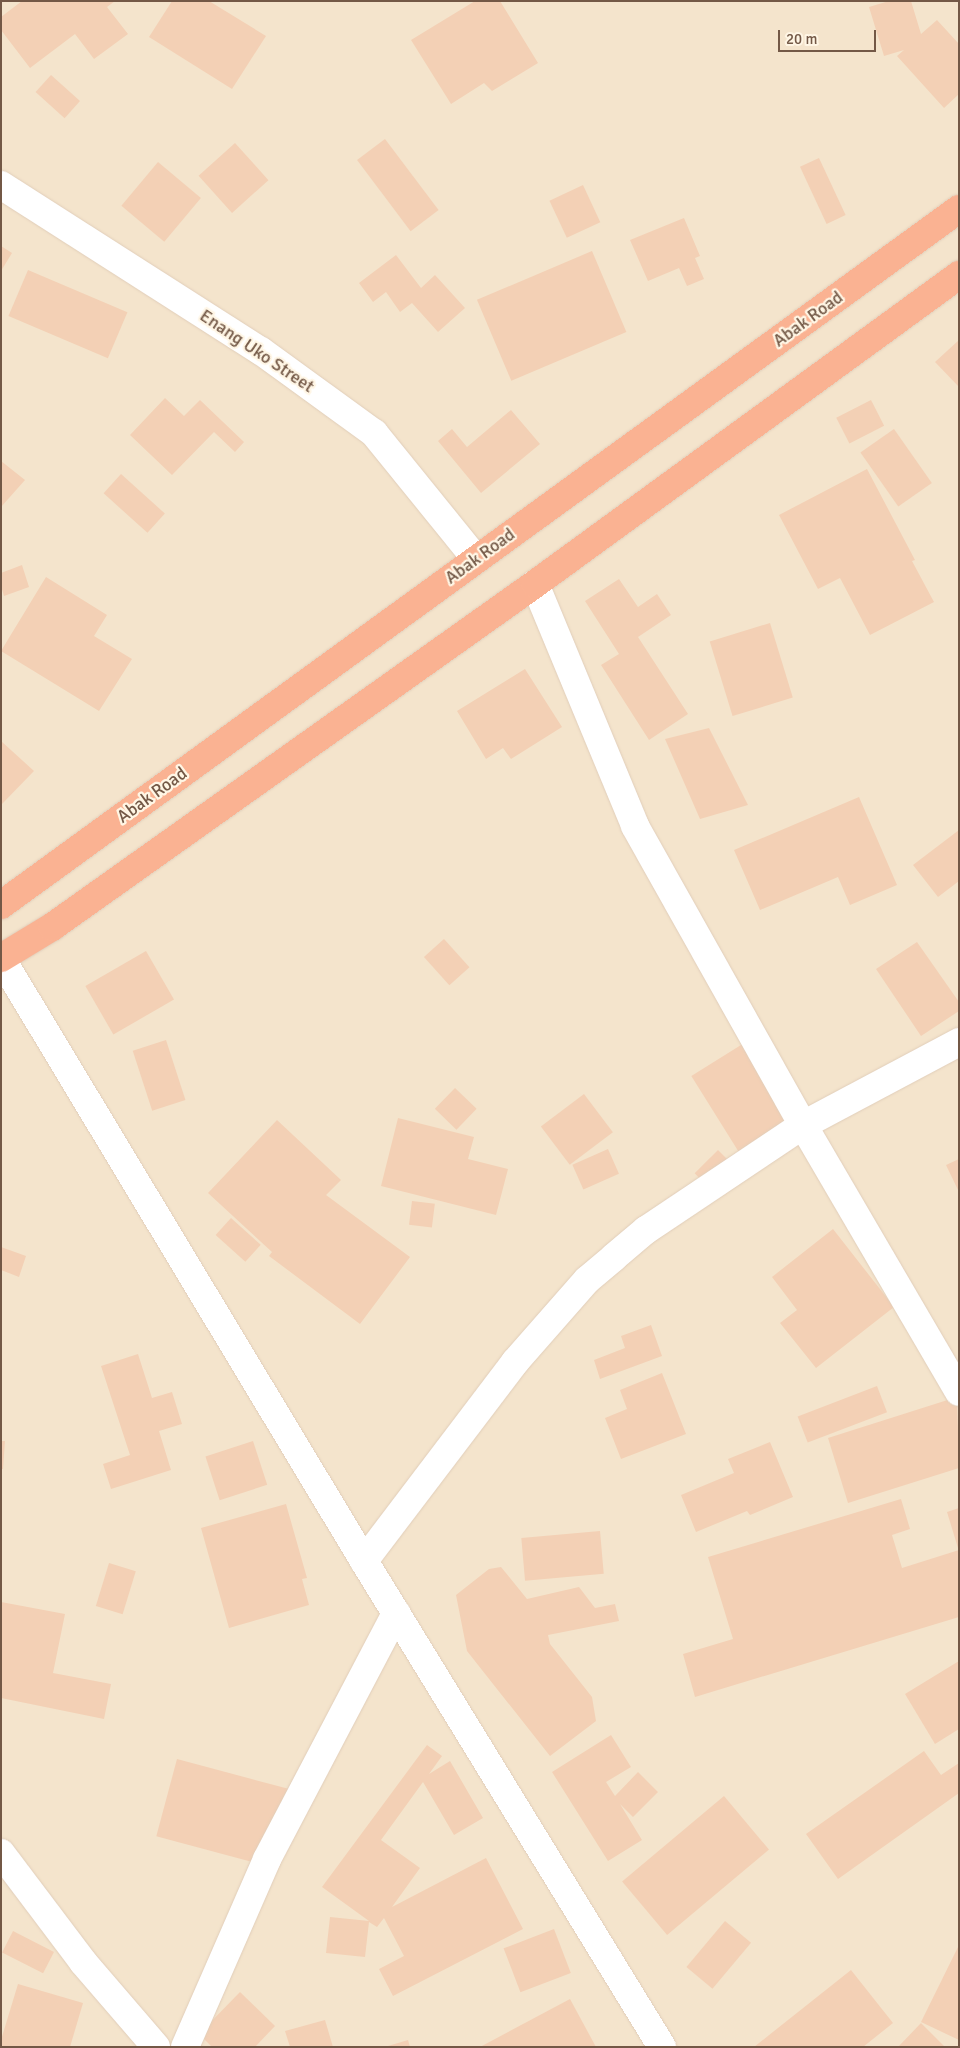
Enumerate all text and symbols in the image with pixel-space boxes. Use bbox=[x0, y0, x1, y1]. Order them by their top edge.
scale bar bbox=[780, 20, 878, 52]
text: 20 m bbox=[786, 30, 817, 48]
street label: Abak Road bbox=[769, 286, 847, 352]
street label: Enang Uko Street bbox=[196, 305, 318, 397]
street label: Abak Road bbox=[441, 523, 519, 589]
street label: Abak Road bbox=[113, 762, 191, 828]

